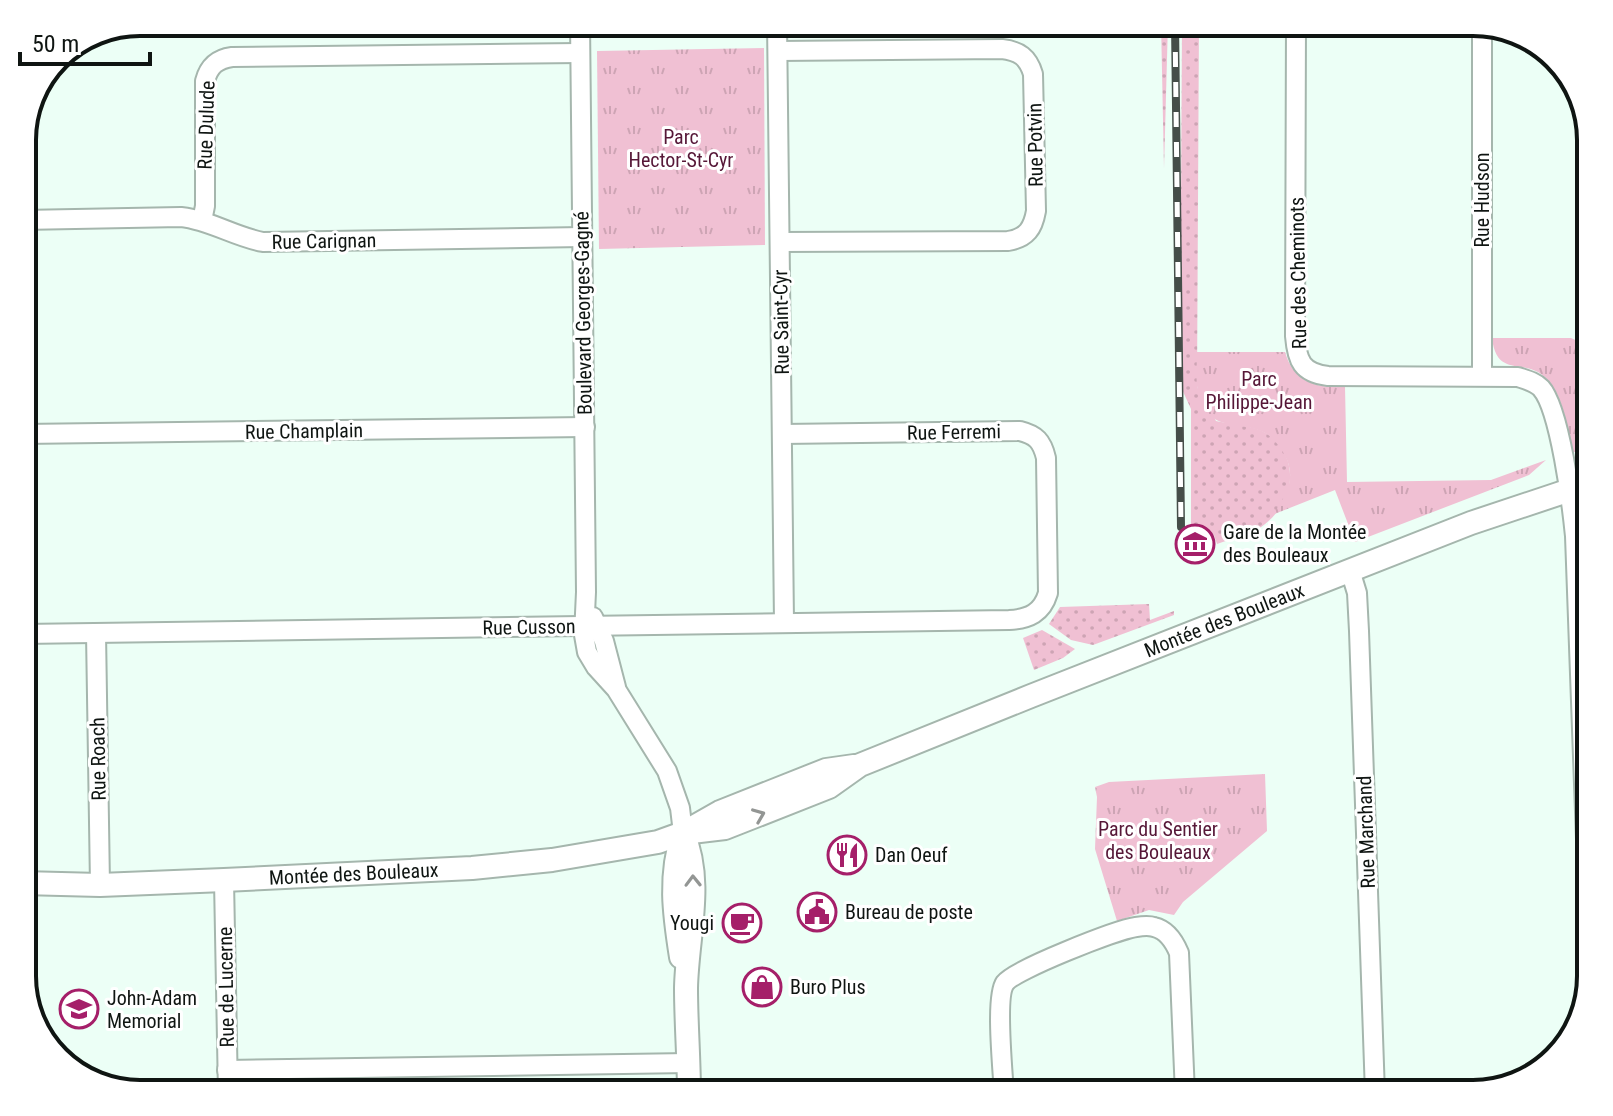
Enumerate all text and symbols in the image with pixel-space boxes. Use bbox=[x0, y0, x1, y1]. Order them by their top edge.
scale bar bbox=[20, 16, 150, 66]
text: 50 m bbox=[32, 30, 79, 58]
street label: Rue Dulude bbox=[192, 80, 220, 170]
street label: Rue Potvin bbox=[1022, 103, 1048, 187]
park label: Parc Hector-St-Cyr bbox=[629, 125, 733, 172]
street label: Rue Hudson bbox=[1470, 152, 1494, 248]
street label: Rue des Cheminots bbox=[1285, 197, 1311, 349]
street label: Boulevard Georges-Gagné bbox=[569, 211, 597, 415]
street label: Rue Carignan bbox=[271, 228, 377, 254]
street label: Rue Saint-Cyr bbox=[768, 269, 794, 375]
park label: Parc Philippe-Jean bbox=[1206, 367, 1312, 414]
street label: Rue Champlain bbox=[245, 418, 363, 444]
street label: Rue Ferremi bbox=[907, 419, 1001, 445]
place label: Gare de la Montée des Bouleaux bbox=[1223, 520, 1366, 567]
museum icon: Gare de la Montée des Bouleaux bbox=[1174, 523, 1216, 565]
street label: Montée des Bouleaux bbox=[1141, 578, 1308, 662]
street label: Rue Cusson bbox=[482, 614, 576, 640]
street label: Rue Roach bbox=[85, 717, 111, 801]
street label: Rue Marchand bbox=[1352, 775, 1380, 889]
one-way arrow bbox=[751, 808, 765, 825]
park label: Parc du Sentier des Bouleaux bbox=[1098, 817, 1218, 864]
restaurant icon: Dan Oeuf bbox=[826, 834, 868, 876]
place label: Dan Oeuf bbox=[875, 843, 948, 867]
street label: Montée des Bouleaux bbox=[268, 858, 439, 890]
one-way arrow bbox=[684, 874, 702, 887]
public building icon: Bureau de poste bbox=[796, 891, 838, 933]
place label: Bureau de poste bbox=[845, 900, 973, 924]
cafe icon: Yougi bbox=[721, 902, 763, 944]
place label: Yougi bbox=[670, 911, 714, 935]
street label: Rue de Lucerne bbox=[213, 926, 239, 1048]
shop icon: Buro Plus bbox=[741, 966, 783, 1008]
place label: Buro Plus bbox=[790, 975, 866, 999]
place label: John-Adam Memorial bbox=[107, 986, 197, 1033]
school or university icon: John-Adam Memorial bbox=[58, 988, 100, 1030]

